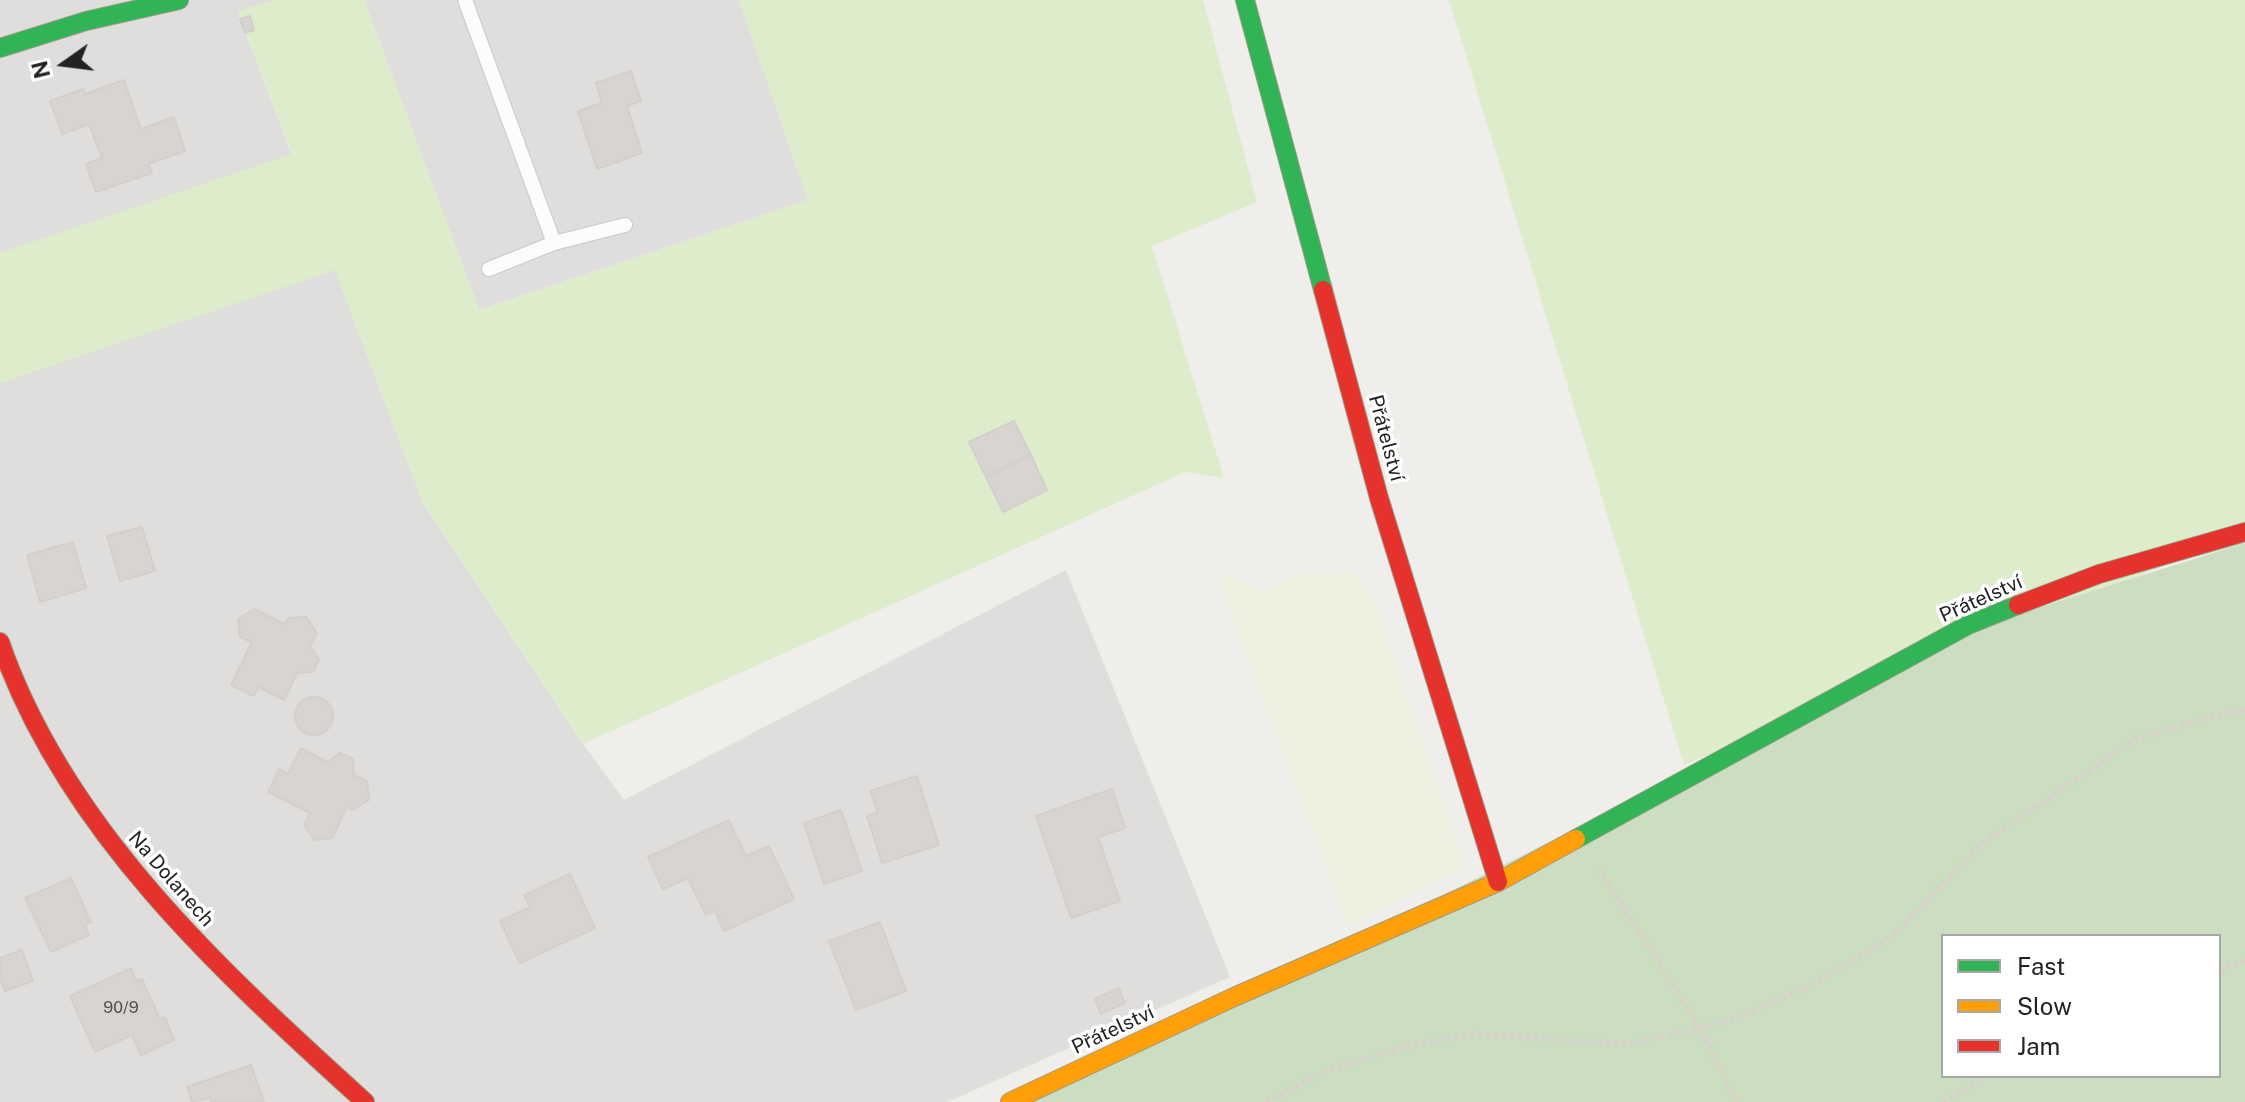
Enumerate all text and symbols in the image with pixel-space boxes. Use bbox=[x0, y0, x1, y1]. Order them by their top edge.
north arrow bbox=[24, 24, 104, 104]
text: N bbox=[26, 58, 55, 81]
street label: Přátelství bbox=[1363, 392, 1409, 484]
street label: Přátelství bbox=[1936, 570, 2026, 628]
street label: Na Dolanech bbox=[123, 826, 219, 932]
legend bbox=[1941, 934, 2221, 1078]
text: Fast bbox=[2017, 952, 2065, 980]
text: Slow bbox=[2017, 992, 2072, 1020]
house number: 90/9 bbox=[103, 998, 139, 1018]
street label: Přátelství bbox=[1068, 1001, 1158, 1059]
text: Jam bbox=[2017, 1032, 2060, 1060]

